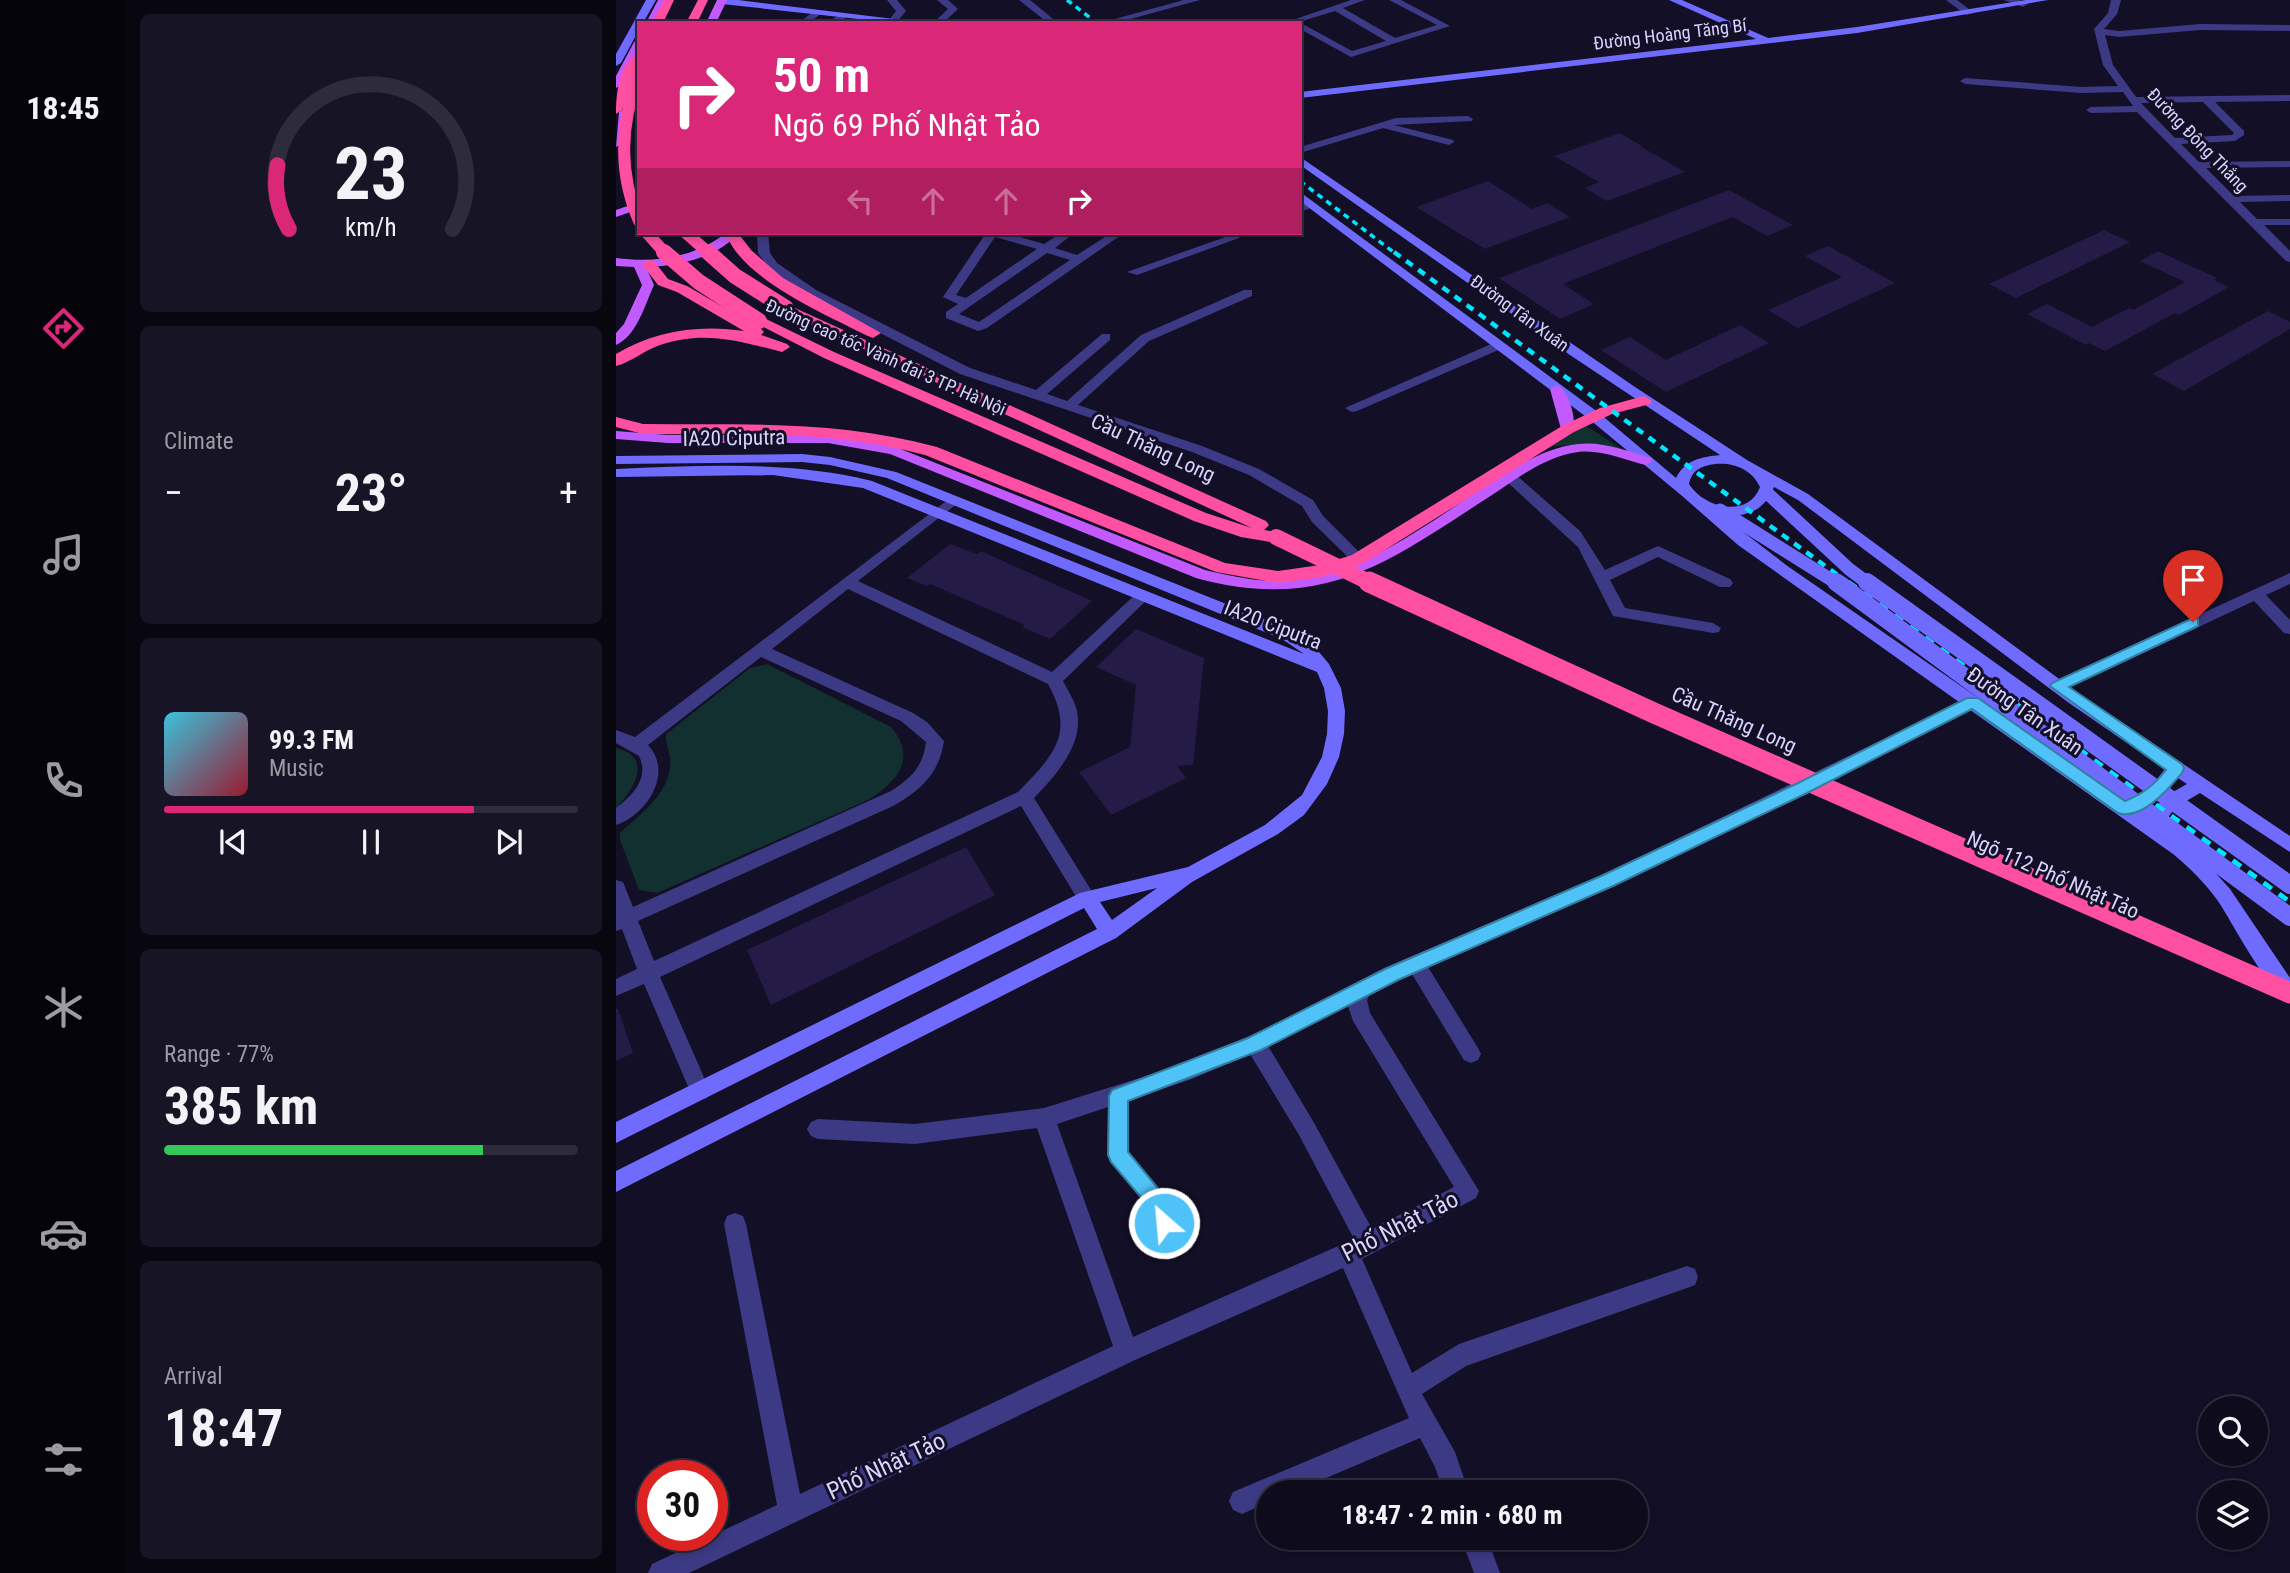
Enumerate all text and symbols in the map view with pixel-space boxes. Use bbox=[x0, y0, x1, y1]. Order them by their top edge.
street label: Đường Hoàng Tăng Bí bbox=[1592, 14, 1749, 54]
text: 50 m bbox=[773, 47, 870, 104]
icon: right bbox=[658, 49, 749, 140]
street label: Đường Đông Thắng bbox=[2143, 84, 2253, 196]
text: 18:45 bbox=[26, 89, 100, 127]
text: Ngõ 69 Phố Nhật Tảo bbox=[773, 106, 1041, 144]
text: 23 bbox=[334, 131, 408, 217]
icon: left bbox=[841, 182, 879, 220]
icon: ahead bbox=[914, 182, 952, 220]
icon: ahead bbox=[987, 182, 1025, 220]
icon: right bbox=[1060, 182, 1098, 220]
text: km/h bbox=[345, 213, 397, 242]
street label: Đường Tân Xuân bbox=[1467, 270, 1573, 356]
street label: Đường cao tốc Vành đai 3 TP. Hà Nội bbox=[763, 294, 1009, 420]
icon: directions bbox=[39, 304, 88, 353]
street label: Cầu Thăng Long bbox=[1087, 409, 1219, 487]
street label: IA20 Ciputra bbox=[683, 425, 785, 451]
text: Climate bbox=[164, 428, 234, 455]
text: 23° bbox=[335, 463, 407, 524]
text: − bbox=[164, 471, 183, 515]
text: + bbox=[559, 471, 578, 515]
icon: music bbox=[39, 530, 88, 579]
pin bbox=[2163, 550, 2223, 622]
icon: arrive bbox=[2174, 561, 2212, 599]
street label: IA20 Ciputra bbox=[1221, 595, 1325, 655]
street label: Đường Tân Xuân bbox=[1962, 662, 2088, 760]
street label: Cầu Thăng Long bbox=[1668, 682, 1800, 758]
text: 99.3 FM bbox=[269, 725, 354, 755]
text: Music bbox=[269, 755, 324, 782]
icon: phone bbox=[39, 756, 88, 805]
icon: previous bbox=[214, 823, 252, 861]
icon: pause bbox=[352, 823, 390, 861]
icon: next bbox=[490, 823, 528, 861]
street label: Ngõ 112 Phố Nhật Tảo bbox=[1963, 826, 2143, 924]
icon: climate bbox=[39, 983, 88, 1032]
text: Range · 77% bbox=[164, 1041, 274, 1068]
text: 385 km bbox=[164, 1076, 318, 1137]
street label: Phố Nhật Tảo bbox=[1337, 1185, 1463, 1267]
position arrow bbox=[1127, 1186, 1201, 1260]
icon: car bbox=[39, 1209, 88, 1258]
text: Arrival bbox=[164, 1363, 223, 1390]
map controls bbox=[2198, 1396, 2268, 1550]
button: search bbox=[2198, 1396, 2268, 1466]
text: 18:47 bbox=[164, 1398, 283, 1459]
street label: Phố Nhật Tảo bbox=[822, 1426, 950, 1506]
icon: filters bbox=[39, 1435, 88, 1484]
speed limit sign: 30 bbox=[637, 1460, 728, 1551]
button: layers bbox=[2198, 1480, 2268, 1550]
text: 18:47 · 2 min · 680 m bbox=[1342, 1500, 1562, 1530]

